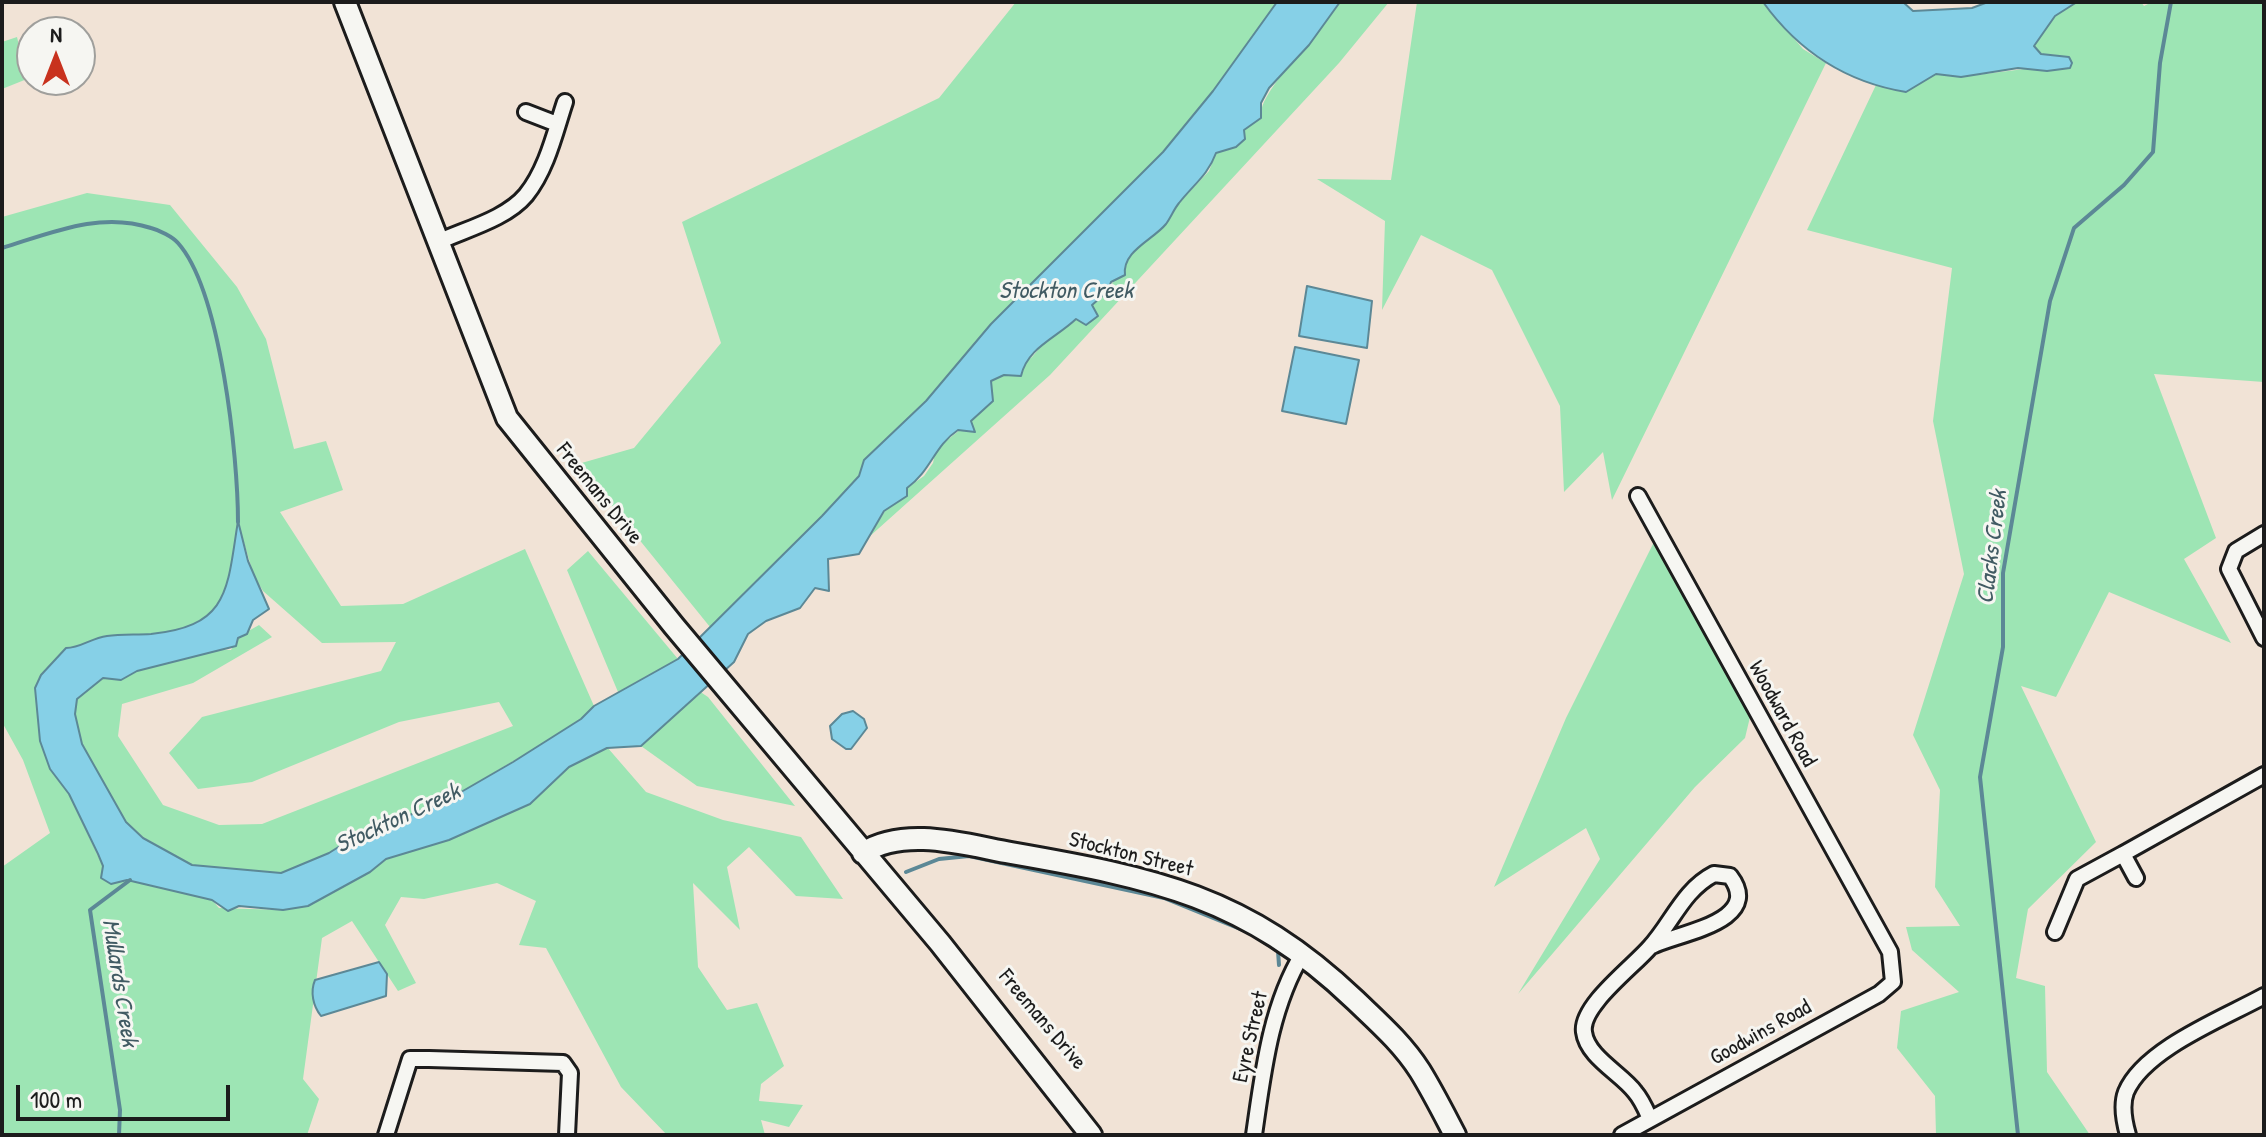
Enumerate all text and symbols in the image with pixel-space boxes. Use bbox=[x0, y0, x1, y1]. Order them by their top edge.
north arrow bbox=[16, 16, 96, 96]
text: N bbox=[50, 19, 62, 49]
water label: Stockton Creek bbox=[999, 278, 1133, 306]
street label: Freemans Drive bbox=[550, 438, 648, 550]
water label: Clacks Creek bbox=[1972, 488, 2014, 606]
street label: Woodward Road bbox=[1742, 657, 1822, 771]
water label: Stockton Creek bbox=[331, 778, 465, 860]
street label: Stockton Street bbox=[1066, 827, 1196, 883]
water label: Mullards Creek bbox=[95, 917, 143, 1049]
street label: Freemans Drive bbox=[992, 965, 1092, 1075]
street label: Eyre Street bbox=[1228, 989, 1274, 1085]
street label: Goodwins Road bbox=[1706, 994, 1816, 1072]
scale bar bbox=[20, 1069, 234, 1119]
text: 100 m bbox=[30, 1083, 82, 1115]

